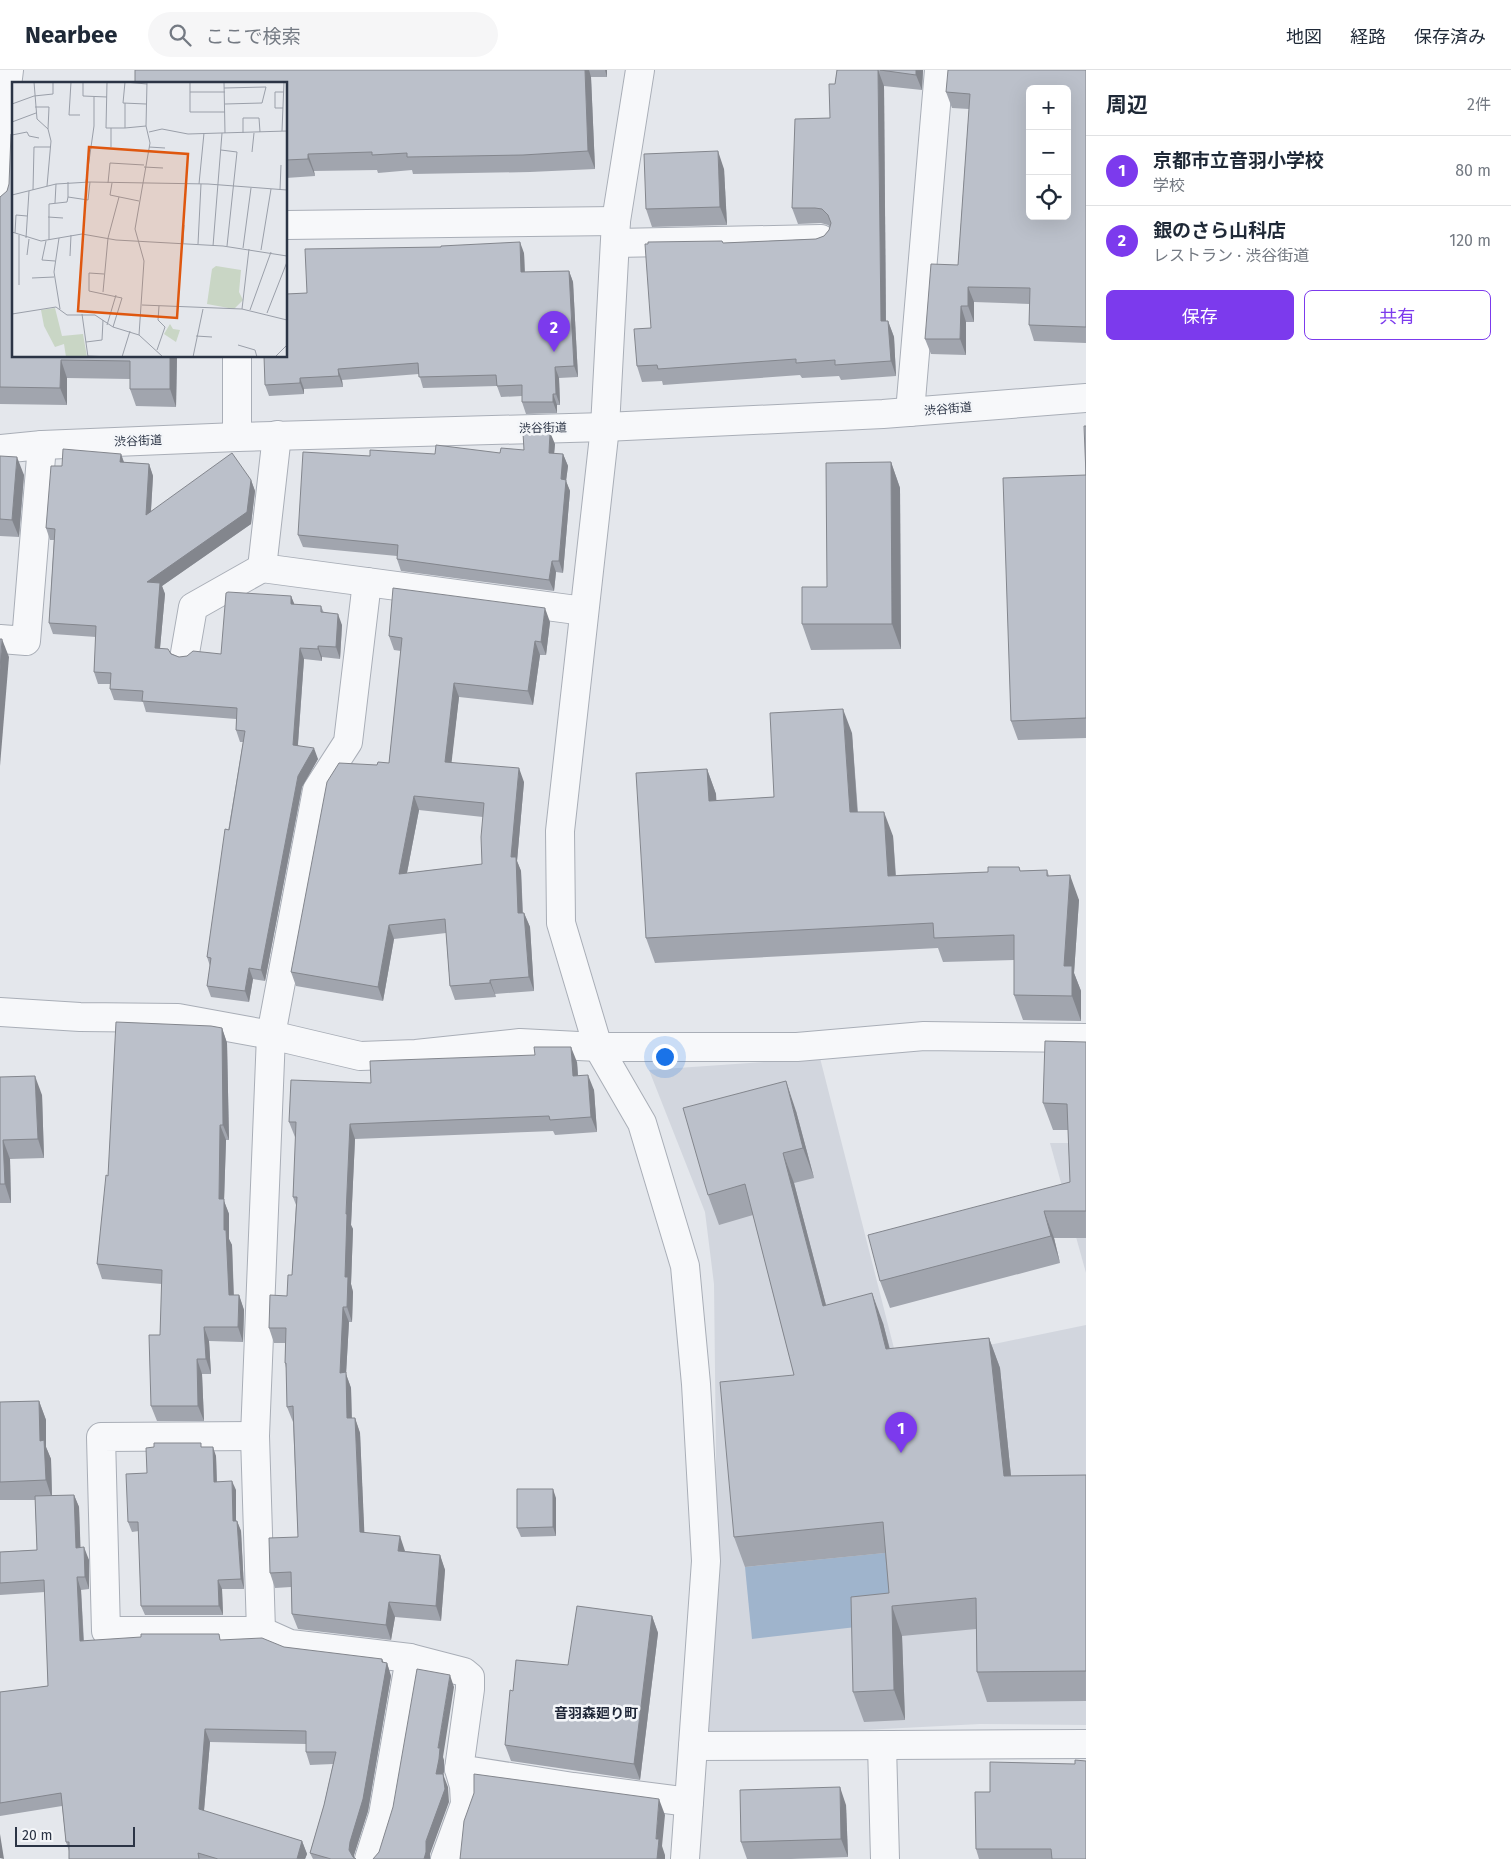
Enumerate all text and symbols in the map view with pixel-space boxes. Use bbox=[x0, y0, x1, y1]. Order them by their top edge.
search box bbox=[148, 12, 498, 57]
text: Nearbee bbox=[25, 21, 118, 49]
icon: search bbox=[166, 21, 194, 49]
text: ここで検索 bbox=[206, 25, 301, 48]
text: 地図 bbox=[1286, 26, 1322, 48]
text: 経路 bbox=[1350, 26, 1386, 48]
text: 保存済み bbox=[1414, 26, 1486, 48]
inset map bbox=[12, 82, 288, 358]
map controls bbox=[1026, 85, 1071, 220]
button: + bbox=[1026, 85, 1071, 130]
text: 周辺 bbox=[1106, 92, 1148, 118]
text: 2件 bbox=[1467, 95, 1491, 114]
button: − bbox=[1026, 130, 1071, 175]
text: 京都市立音羽小学校 bbox=[1153, 149, 1324, 172]
text: 1 bbox=[1118, 161, 1126, 180]
text: 80 m bbox=[1455, 161, 1491, 180]
button: locate bbox=[1026, 175, 1071, 220]
text: 学校 bbox=[1153, 176, 1185, 195]
text: 銀のさら山科店 bbox=[1153, 219, 1286, 242]
text: 2 bbox=[1118, 231, 1126, 250]
text: 120 m bbox=[1449, 231, 1491, 250]
text: レストラン · 渋谷街道 bbox=[1153, 246, 1309, 265]
button: 保存 bbox=[1106, 290, 1294, 340]
button: 共有 bbox=[1304, 290, 1491, 340]
pin: 2 bbox=[538, 311, 570, 352]
street label: 渋谷街道 bbox=[923, 400, 973, 418]
street label: 渋谷街道 bbox=[519, 421, 567, 435]
street label: 渋谷街道 bbox=[114, 433, 162, 449]
your location bbox=[652, 1044, 678, 1070]
pin: 1 bbox=[885, 1412, 917, 1453]
district label: 音羽森廻り町 bbox=[554, 1705, 638, 1722]
scale bar bbox=[15, 1824, 135, 1847]
text: 20 m bbox=[22, 1827, 52, 1844]

